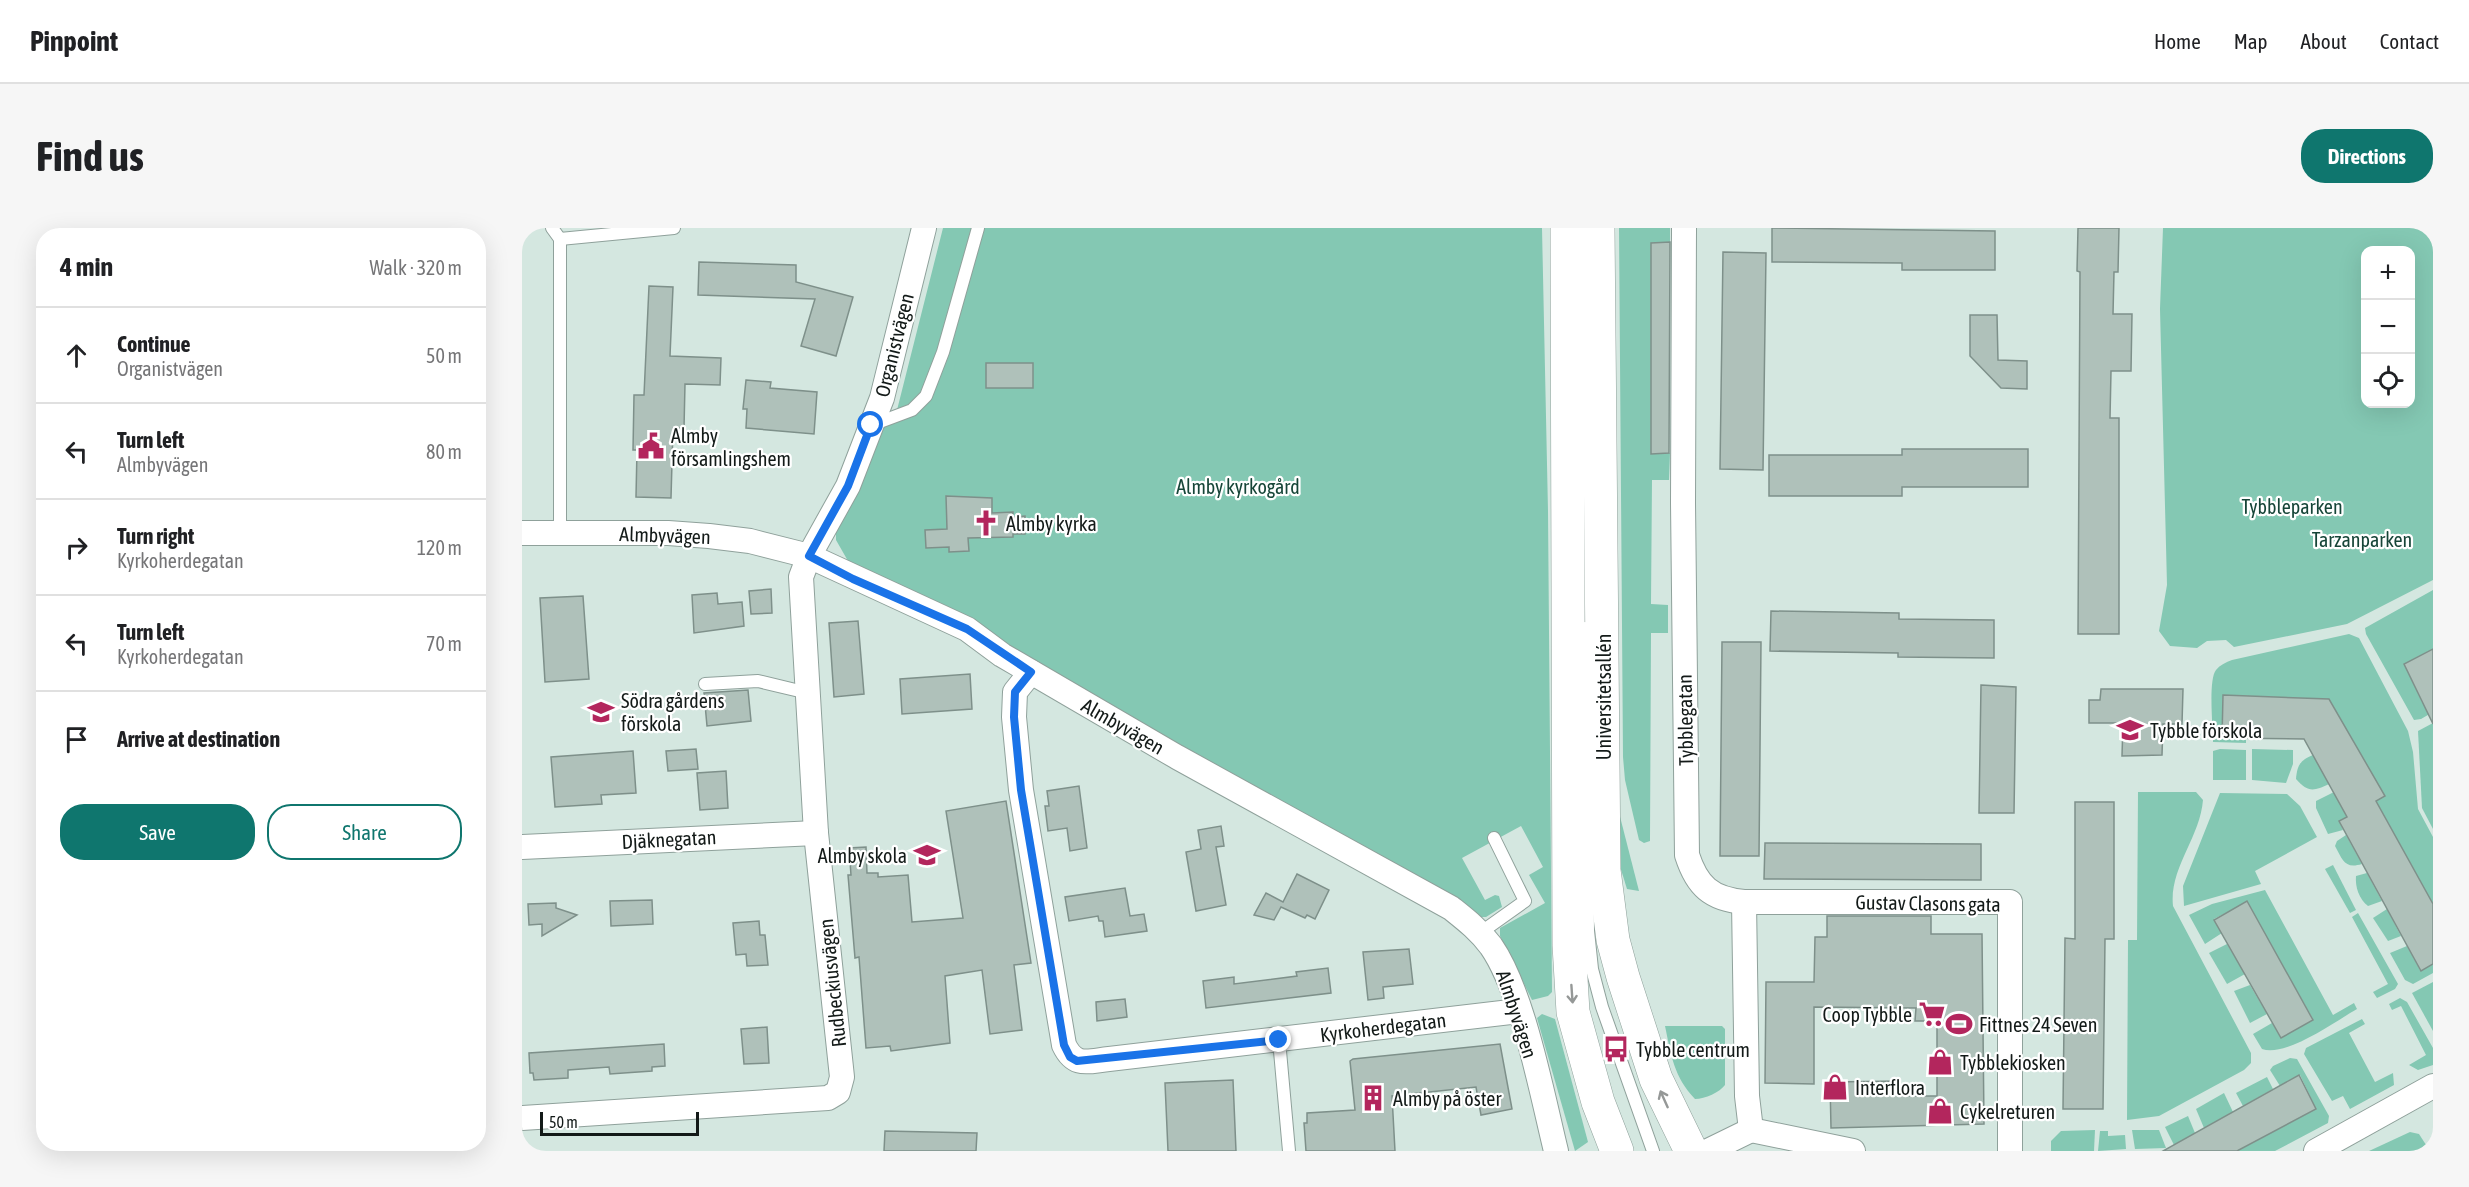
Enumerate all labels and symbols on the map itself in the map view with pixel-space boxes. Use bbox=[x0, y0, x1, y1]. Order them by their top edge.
street label: Organistvägen bbox=[870, 291, 918, 399]
route start bbox=[857, 411, 883, 437]
place label: Almby församlingshem bbox=[671, 424, 791, 470]
public building icon: Almby församlingshem bbox=[636, 431, 666, 461]
park label: Almby kyrkogård bbox=[1176, 475, 1300, 498]
park label: Tybbleparken bbox=[2241, 495, 2343, 518]
church icon: Almby kyrka bbox=[971, 508, 1001, 538]
place label: Almby kyrka bbox=[1006, 512, 1097, 535]
street label: Almbyvägen bbox=[619, 522, 711, 548]
park label: Tarzanparken bbox=[2312, 528, 2412, 551]
street label: Universitetsallén bbox=[1592, 634, 1615, 760]
street label: Tybblegatan bbox=[1673, 674, 1697, 766]
place label: Södra gårdens förskola bbox=[621, 689, 725, 735]
street label: Almbyvägen bbox=[1078, 693, 1168, 759]
school or university icon: Södra gårdens förskola bbox=[586, 697, 616, 727]
school or university icon: Tybble förskola bbox=[2115, 715, 2145, 745]
place label: Tybble förskola bbox=[2150, 719, 2262, 742]
street label: Djäknegatan bbox=[621, 825, 717, 853]
school or university icon: Almby skola bbox=[912, 840, 942, 870]
place label: Almby skola bbox=[818, 844, 907, 867]
street label: Gustav Clasons gata bbox=[1855, 890, 2001, 916]
street label: Rudbeckiusvägen bbox=[814, 918, 850, 1048]
street label: Almbyvägen bbox=[1492, 967, 1542, 1061]
one-way arrow bbox=[1567, 983, 1578, 1003]
supermarket icon: Coop Tybble bbox=[1917, 999, 1947, 1029]
place label: Coop Tybble bbox=[1823, 1003, 1912, 1026]
street label: Kyrkoherdegatan bbox=[1319, 1008, 1447, 1046]
sports icon: Fittnes 24 Seven bbox=[1944, 1009, 1974, 1039]
place label: Fittnes 24 Seven bbox=[1979, 1013, 2097, 1036]
route end bbox=[1265, 1026, 1291, 1052]
bus stop icon: Tybble centrum bbox=[1601, 1034, 1631, 1064]
place label: Tybble centrum bbox=[1636, 1038, 1750, 1061]
shop icon: Tybblekiosken bbox=[1925, 1047, 1955, 1077]
place label: Tybblekiosken bbox=[1960, 1051, 2066, 1074]
shop icon: Interflora bbox=[1820, 1072, 1850, 1102]
place label: Interflora bbox=[1855, 1076, 1925, 1099]
building icon: Almby på öster bbox=[1358, 1083, 1388, 1113]
place label: Almby på öster bbox=[1393, 1087, 1502, 1110]
one-way arrow bbox=[1658, 1090, 1670, 1108]
shop icon: Cykelreturen bbox=[1925, 1096, 1955, 1126]
place label: Cykelreturen bbox=[1960, 1100, 2055, 1123]
scale bar bbox=[540, 1109, 699, 1136]

